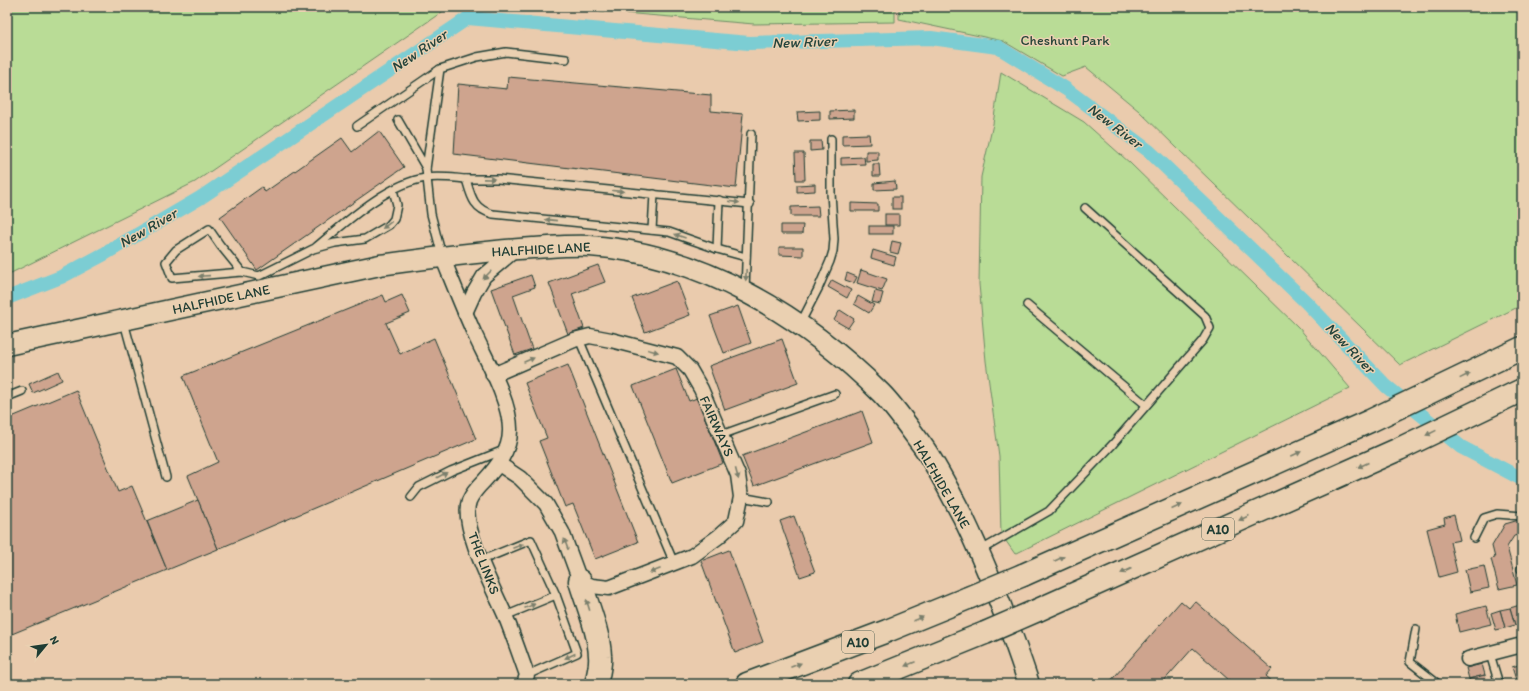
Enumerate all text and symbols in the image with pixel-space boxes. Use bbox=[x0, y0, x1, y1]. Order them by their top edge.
water label: New River bbox=[387, 24, 452, 76]
water label: New River bbox=[772, 32, 838, 52]
park label: Cheshunt Park bbox=[1021, 32, 1110, 49]
water label: New River bbox=[1084, 100, 1148, 154]
one-way arrow bbox=[483, 176, 496, 182]
one-way arrow bbox=[612, 187, 624, 194]
one-way arrow bbox=[728, 199, 740, 205]
water label: New River bbox=[116, 203, 182, 252]
one-way arrow bbox=[545, 217, 557, 223]
one-way arrow bbox=[382, 221, 392, 229]
one-way arrow bbox=[674, 232, 686, 238]
street label: HALFHIDE LANE bbox=[491, 238, 591, 261]
one-way arrow bbox=[742, 269, 749, 281]
one-way arrow bbox=[482, 270, 492, 280]
one-way arrow bbox=[198, 272, 210, 279]
street label: HALFHIDE LANE bbox=[171, 281, 272, 318]
water label: New River bbox=[1321, 319, 1380, 379]
one-way arrow bbox=[647, 348, 659, 354]
one-way arrow bbox=[524, 356, 536, 362]
one-way arrow bbox=[1459, 372, 1471, 379]
street label: FAIRWAYS bbox=[696, 393, 738, 459]
one-way arrow bbox=[1425, 430, 1436, 436]
street label: HALFHIDE LANE bbox=[909, 437, 974, 532]
one-way arrow bbox=[1291, 451, 1302, 457]
one-way arrow bbox=[1357, 462, 1369, 468]
one-way arrow bbox=[734, 469, 740, 481]
one-way arrow bbox=[437, 472, 448, 478]
one-way arrow bbox=[1172, 503, 1184, 509]
one-way arrow bbox=[1239, 515, 1250, 521]
road number: A10 bbox=[1202, 518, 1234, 540]
street label: THE LINKS bbox=[464, 530, 503, 597]
one-way arrow bbox=[563, 538, 569, 550]
one-way arrow bbox=[512, 542, 524, 548]
one-way arrow bbox=[1053, 556, 1065, 562]
one-way arrow bbox=[648, 568, 660, 574]
one-way arrow bbox=[1120, 568, 1131, 574]
one-way arrow bbox=[584, 599, 590, 611]
one-way arrow bbox=[525, 602, 537, 608]
one-way arrow bbox=[912, 615, 924, 621]
north arrow bbox=[26, 625, 66, 665]
road number: A10 bbox=[842, 631, 874, 653]
text: N bbox=[47, 634, 62, 647]
one-way arrow bbox=[564, 653, 575, 659]
one-way arrow bbox=[904, 661, 916, 667]
one-way arrow bbox=[791, 662, 803, 668]

